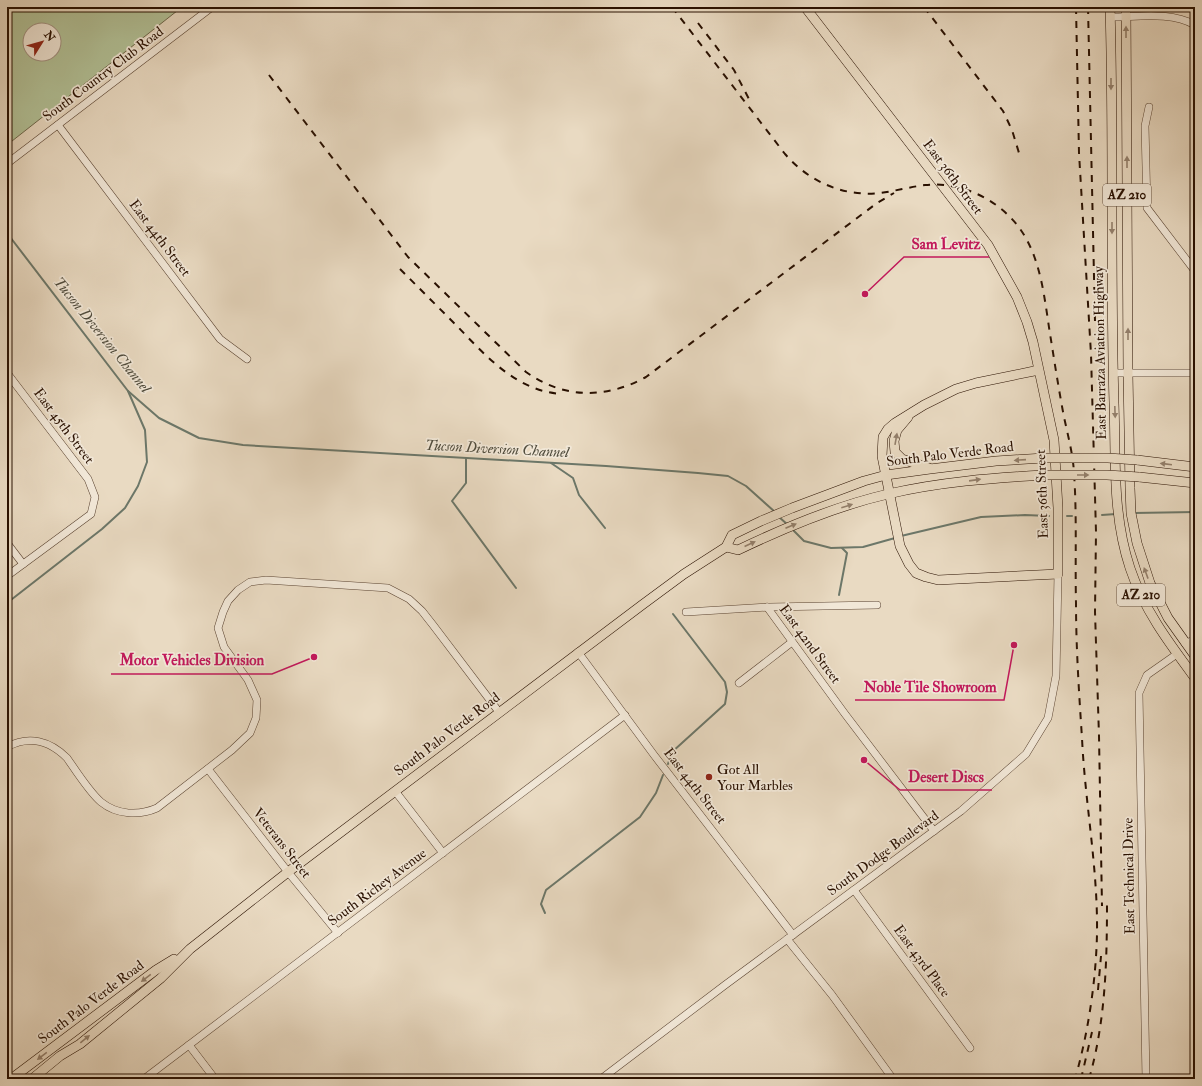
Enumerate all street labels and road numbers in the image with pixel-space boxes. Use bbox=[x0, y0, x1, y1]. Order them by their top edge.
street label: South Country Club Road bbox=[39, 23, 167, 126]
street label: East 36th Street bbox=[919, 136, 987, 218]
road number: AZ 210 bbox=[1103, 184, 1151, 206]
street label: East 44th Street bbox=[126, 196, 195, 280]
street label: East Barraza Aviation Highway bbox=[1090, 265, 1111, 440]
street label: East 45th Street bbox=[30, 385, 98, 468]
street label: South Palo Verde Road bbox=[885, 438, 1015, 470]
street label: East 36th Street bbox=[1032, 449, 1052, 539]
road number: AZ 210 bbox=[1117, 584, 1165, 606]
street label: East 42nd Street bbox=[776, 601, 845, 687]
street label: South Palo Verde Road bbox=[391, 689, 503, 779]
street label: East 44th Street bbox=[660, 745, 730, 828]
street label: Veterans Street bbox=[249, 804, 315, 882]
street label: South Dodge Boulevard bbox=[824, 807, 942, 899]
street label: East Technical Drive bbox=[1119, 817, 1139, 934]
street label: South Richey Avenue bbox=[324, 844, 430, 930]
street label: East 43rd Place bbox=[890, 922, 954, 1001]
street label: South Palo Verde Road bbox=[35, 957, 147, 1047]

